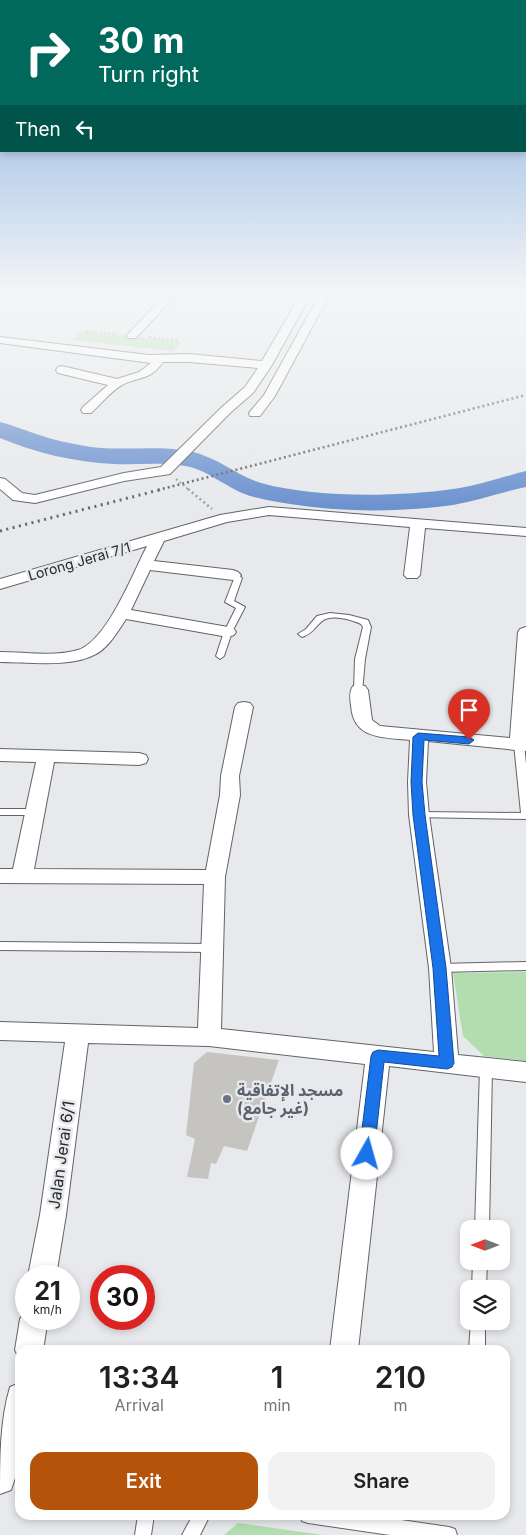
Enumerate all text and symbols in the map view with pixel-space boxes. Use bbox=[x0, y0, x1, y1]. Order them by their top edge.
text: 30 m bbox=[98, 19, 184, 61]
icon: right bbox=[15, 20, 80, 85]
text: Turn right bbox=[98, 61, 199, 87]
icon: left bbox=[71, 115, 99, 143]
text: Then bbox=[15, 118, 61, 141]
street label: Lorong Jerai 7/1 bbox=[26, 538, 132, 584]
pin bbox=[448, 689, 490, 740]
icon: arrive bbox=[455, 696, 483, 724]
place label: مسجد الإتفاقية (غير جامع) bbox=[237, 1080, 343, 1121]
marker: مسجد الإتفاقية (غير جامع) bbox=[221, 1093, 233, 1105]
street label: Jalan Jerai 6/1 bbox=[44, 1100, 78, 1210]
position arrow bbox=[340, 1127, 392, 1179]
north arrow bbox=[460, 1220, 510, 1270]
map controls bbox=[460, 1220, 510, 1330]
speed limit sign: 30 bbox=[90, 1265, 155, 1330]
text: 21 bbox=[34, 1276, 61, 1306]
button: layers bbox=[460, 1280, 510, 1330]
text: km/h bbox=[33, 1302, 62, 1317]
text: 13:34 bbox=[99, 1359, 179, 1395]
text: 1 bbox=[271, 1359, 283, 1395]
text: 210 bbox=[375, 1359, 426, 1395]
text: Arrival bbox=[115, 1395, 164, 1415]
text: min bbox=[263, 1395, 291, 1415]
text: m bbox=[393, 1395, 407, 1415]
button: Exit bbox=[30, 1452, 258, 1510]
button: Share bbox=[268, 1452, 495, 1510]

